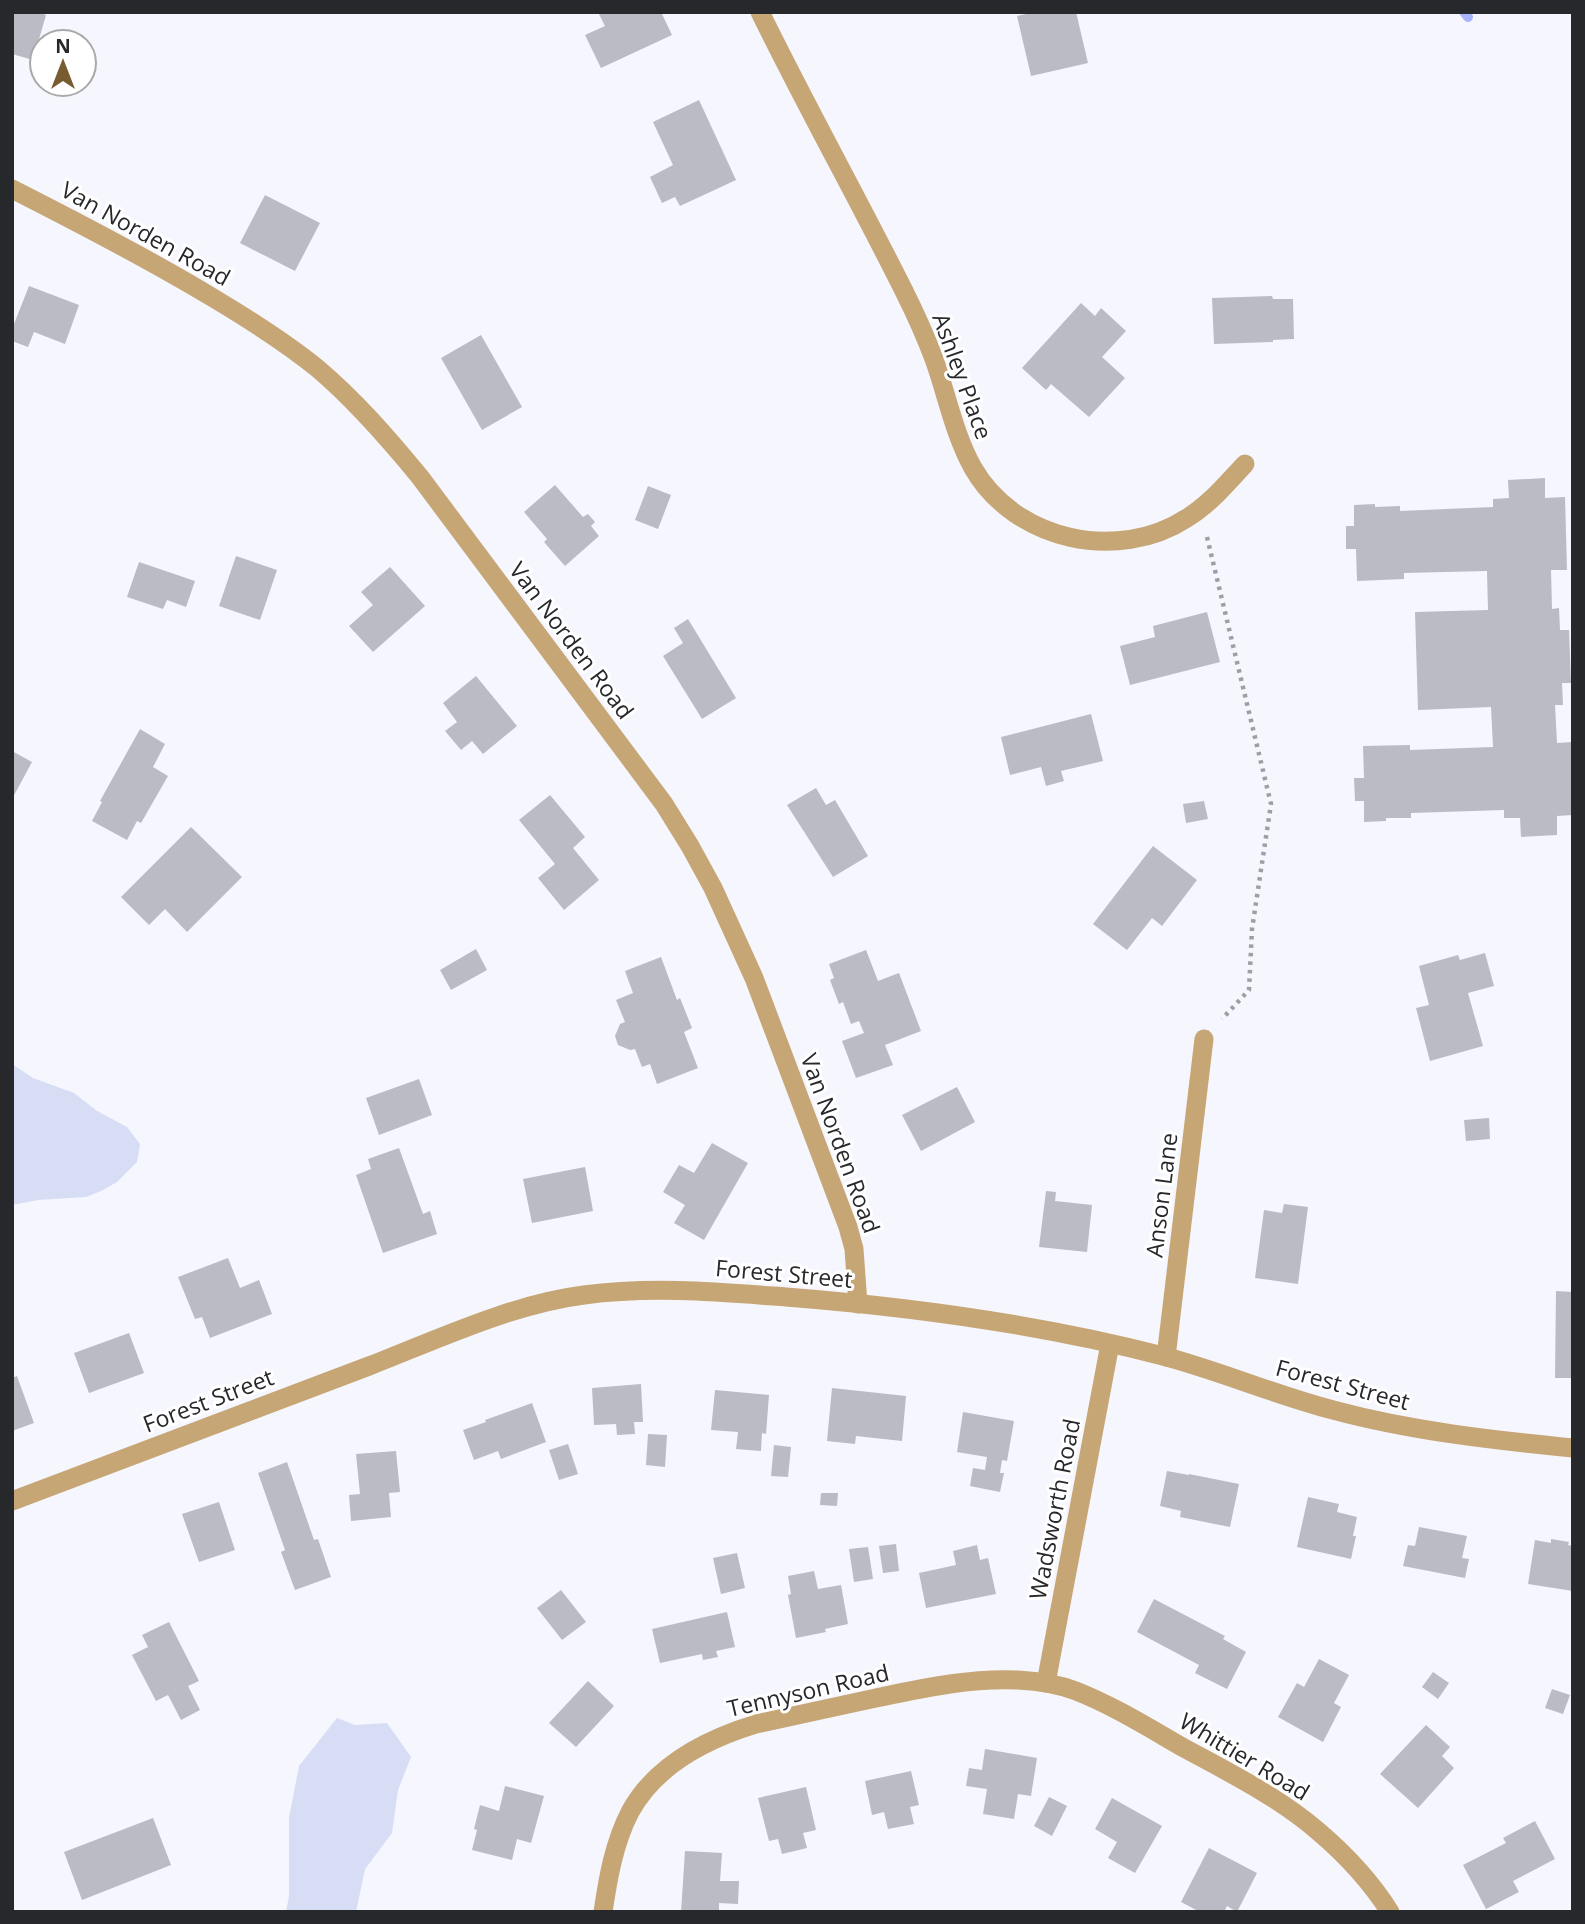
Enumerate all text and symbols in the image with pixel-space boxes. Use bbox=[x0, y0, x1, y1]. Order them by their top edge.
north arrow bbox=[28, 28, 98, 98]
text: N bbox=[55, 33, 71, 59]
street label: Van Norden Road bbox=[56, 173, 236, 293]
street label: Ashley Place bbox=[925, 308, 1001, 444]
street label: Van Norden Road bbox=[502, 555, 642, 725]
street label: Van Norden Road bbox=[794, 1049, 888, 1237]
street label: Anson Lane bbox=[1137, 1131, 1185, 1259]
street label: Forest Street bbox=[714, 1251, 854, 1295]
street label: Forest Street bbox=[1272, 1351, 1414, 1417]
street label: Forest Street bbox=[138, 1360, 278, 1440]
street label: Wadsworth Road bbox=[1021, 1416, 1087, 1602]
street label: Tennyson Road bbox=[724, 1656, 892, 1724]
street label: Whittier Road bbox=[1174, 1705, 1316, 1807]

